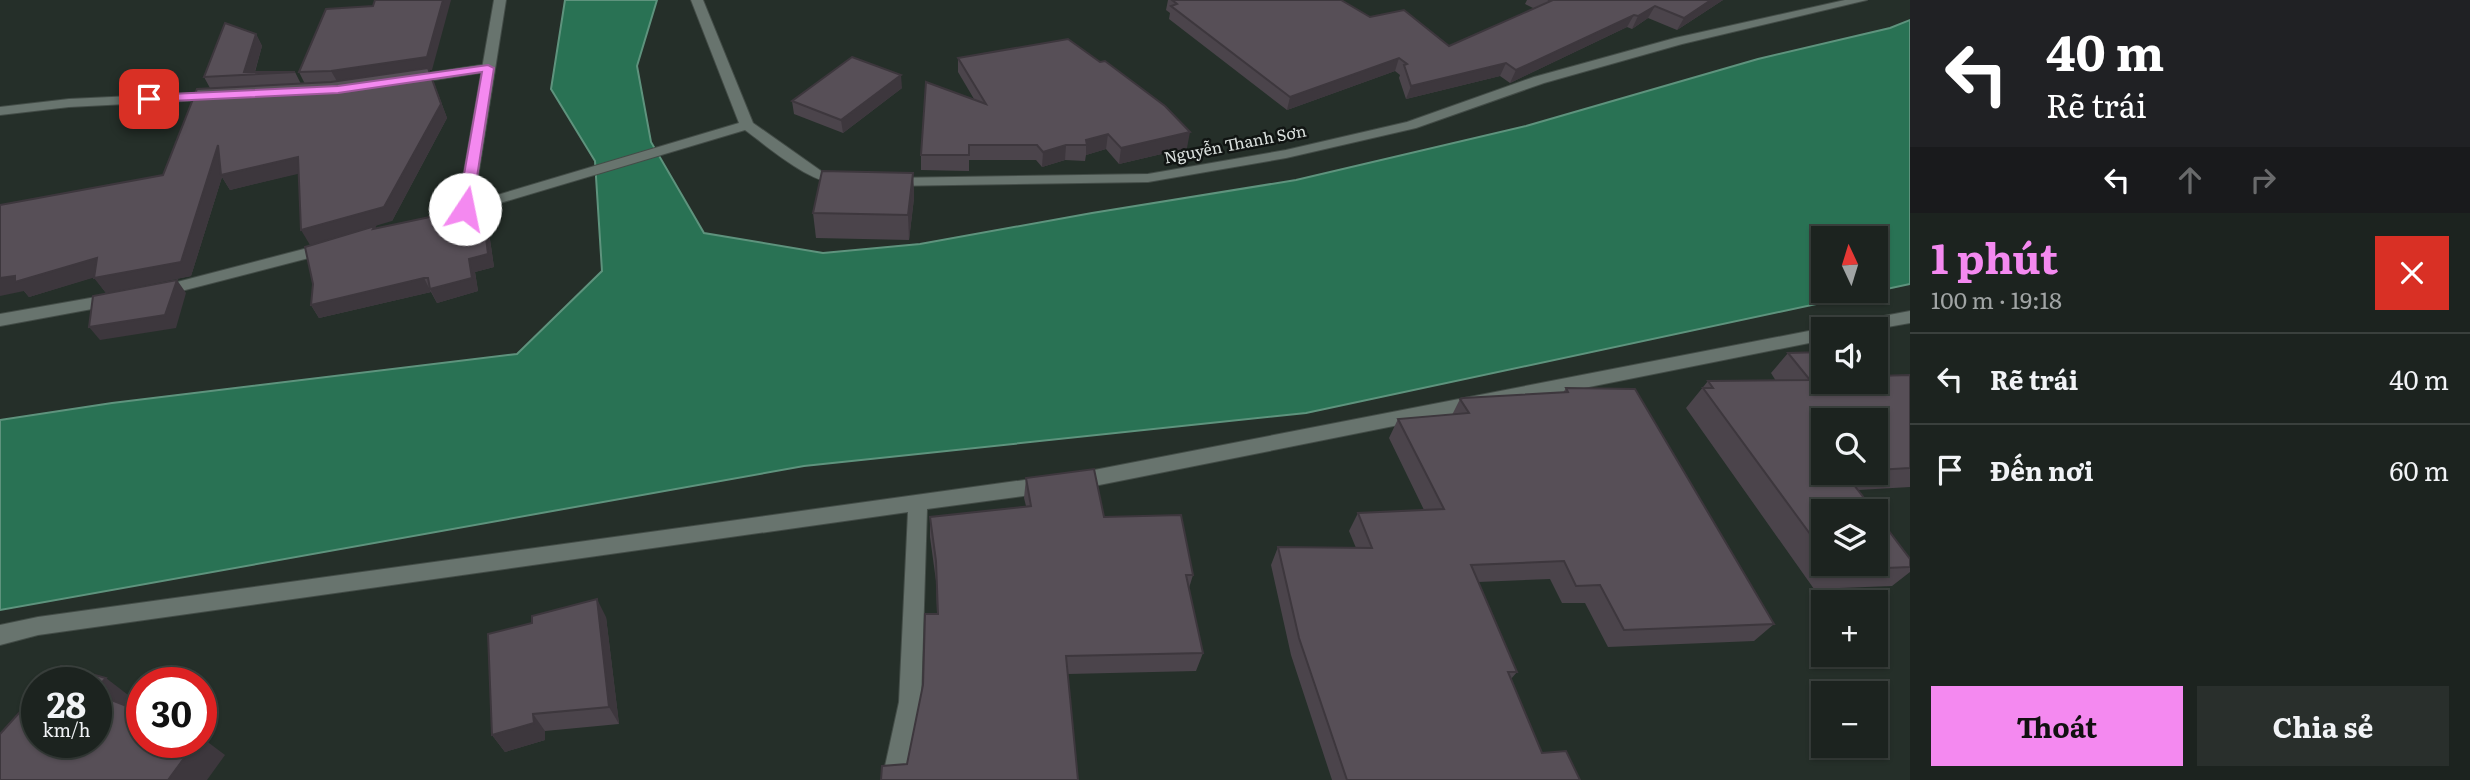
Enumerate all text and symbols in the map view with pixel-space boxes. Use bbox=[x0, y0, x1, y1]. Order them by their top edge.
text: 40 m bbox=[2046, 13, 2164, 86]
icon: left bbox=[1931, 28, 2022, 119]
pin bbox=[119, 69, 179, 129]
icon: arrive bbox=[130, 80, 168, 118]
text: Rẽ trái bbox=[2046, 80, 2147, 128]
street label: Nguyễn Thanh Sơn bbox=[1162, 117, 1308, 169]
icon: left bbox=[2098, 161, 2136, 199]
icon: ahead bbox=[2171, 161, 2209, 199]
icon: right bbox=[2244, 161, 2282, 199]
position arrow bbox=[428, 172, 502, 246]
text: 1 phút bbox=[1931, 225, 2058, 287]
north arrow bbox=[1811, 226, 1888, 303]
map controls bbox=[1811, 226, 1888, 758]
button: close bbox=[2375, 236, 2449, 310]
text: 100 m · 19:18 bbox=[1931, 282, 2062, 316]
button: sound bbox=[1811, 317, 1888, 394]
text: Rẽ trái bbox=[1990, 359, 2078, 398]
text: 40 m bbox=[2389, 359, 2449, 398]
icon: left bbox=[1931, 360, 1969, 398]
button: search bbox=[1811, 408, 1888, 485]
text: Đến nơi bbox=[1990, 450, 2093, 489]
text: 60 m bbox=[2390, 450, 2449, 489]
icon: arrive bbox=[1931, 451, 1969, 489]
button: layers bbox=[1811, 499, 1888, 576]
button: + bbox=[1811, 590, 1888, 667]
speed limit sign: 30 bbox=[126, 667, 217, 758]
text: 28 bbox=[47, 677, 86, 729]
button: − bbox=[1811, 681, 1888, 758]
button: Thoát bbox=[1931, 686, 2183, 766]
button: Chia sẻ bbox=[2197, 686, 2449, 766]
text: km/h bbox=[43, 716, 90, 743]

